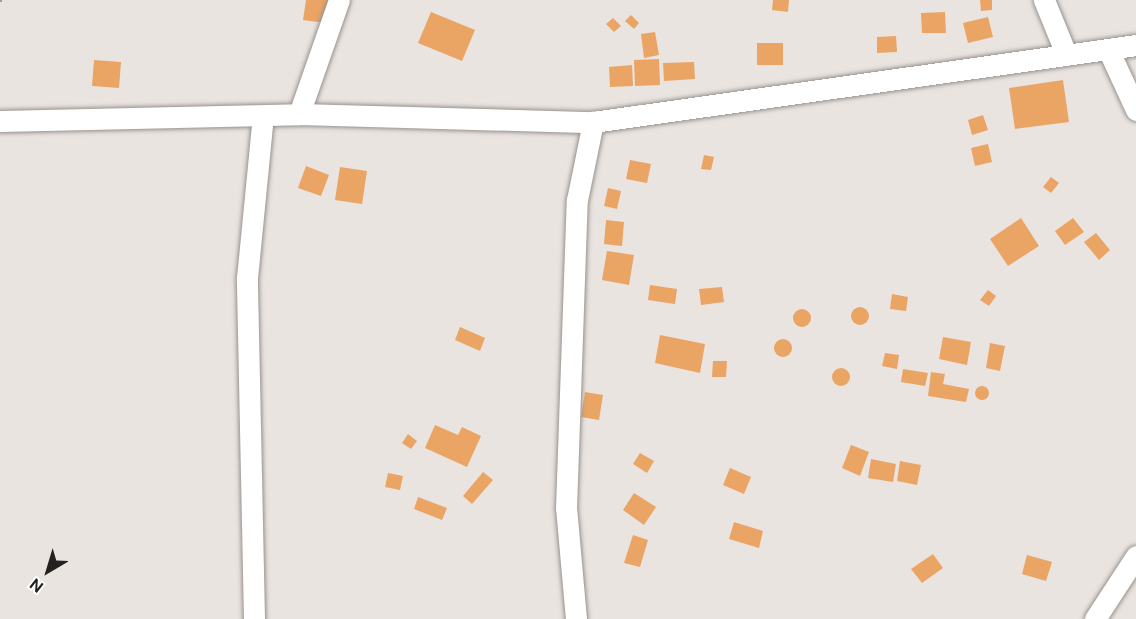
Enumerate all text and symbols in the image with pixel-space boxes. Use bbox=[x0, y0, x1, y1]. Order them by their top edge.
north arrow bbox=[18, 541, 78, 601]
text: N bbox=[26, 574, 48, 597]

